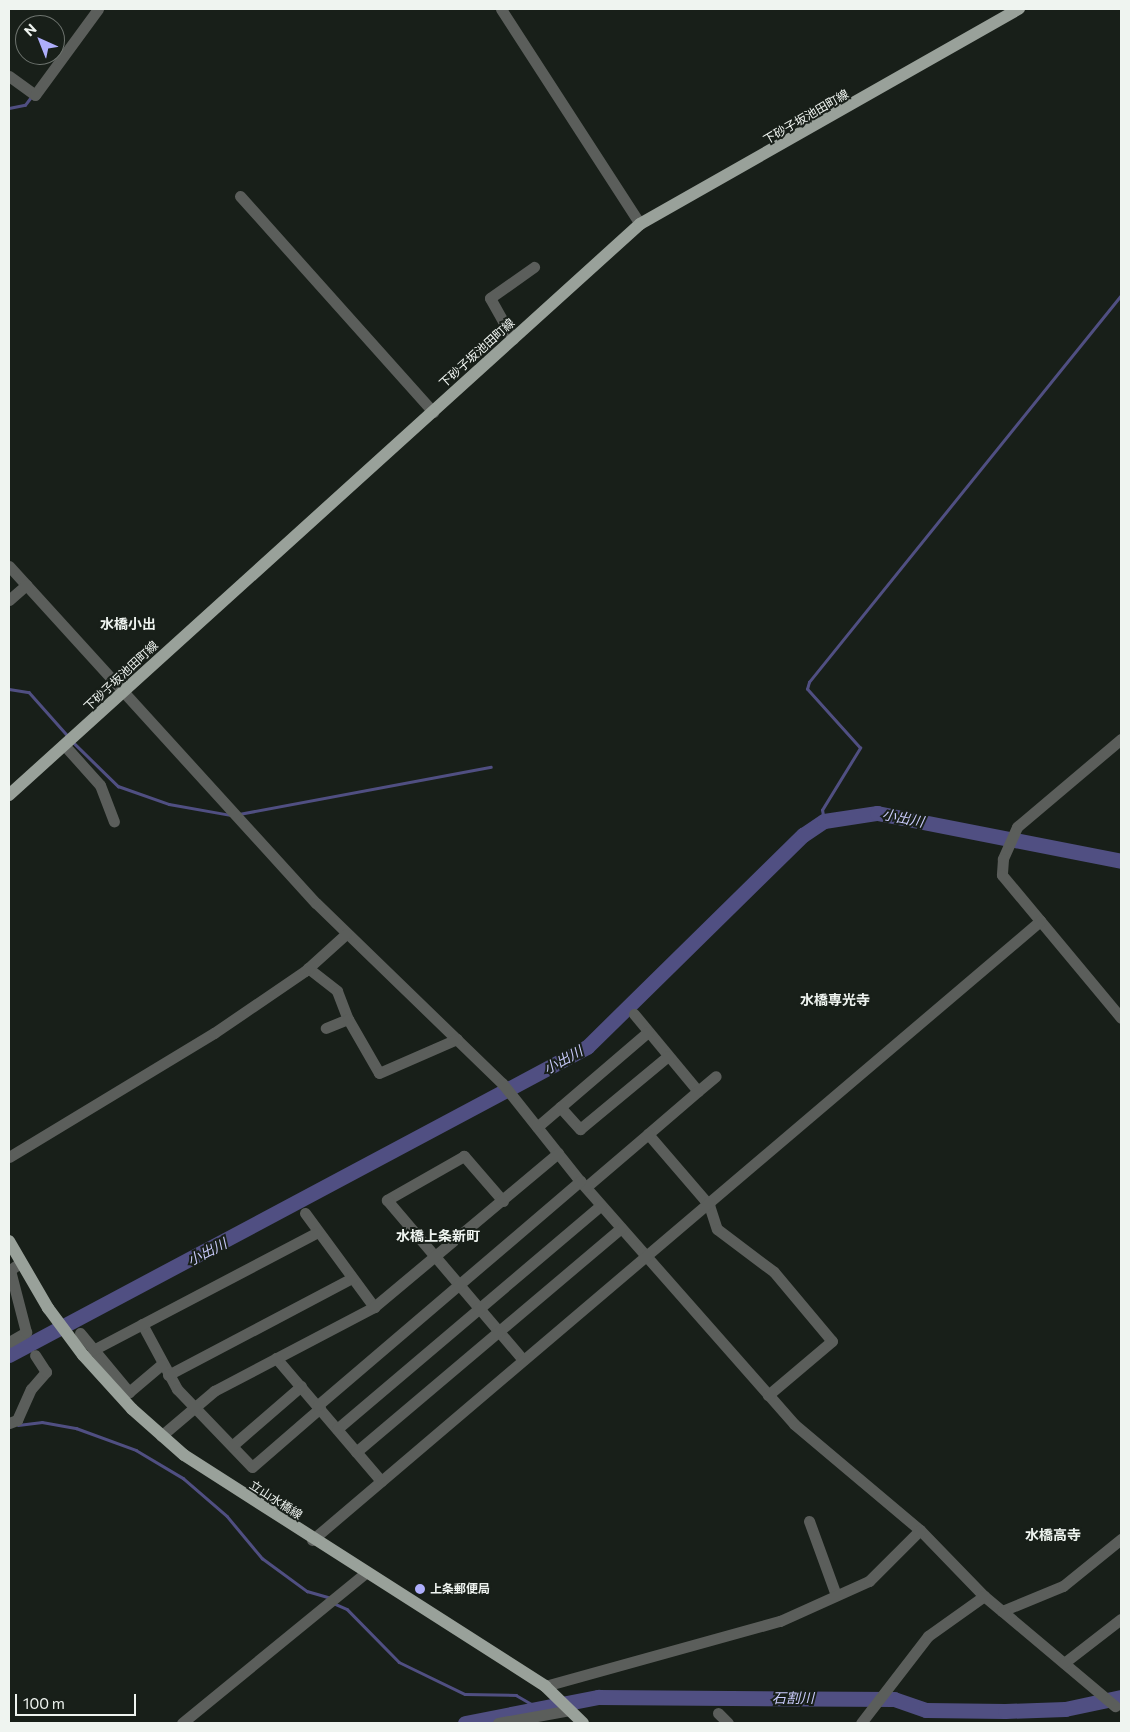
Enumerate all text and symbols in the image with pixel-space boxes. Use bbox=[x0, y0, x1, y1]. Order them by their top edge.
north arrow bbox=[15, 15, 65, 65]
text: N bbox=[20, 20, 40, 39]
street label: 下砂子坂池田町線 bbox=[761, 87, 851, 147]
street label: 下砂子坂池田町線 bbox=[437, 316, 517, 390]
district label: 水橋小出 bbox=[100, 616, 156, 632]
street label: 下砂子坂池田町線 bbox=[81, 638, 161, 714]
water label: 小出川 bbox=[881, 806, 925, 830]
district label: 水橋専光寺 bbox=[800, 992, 870, 1008]
water label: 小出川 bbox=[541, 1042, 585, 1078]
district label: 水橋上条新町 bbox=[396, 1228, 480, 1244]
water label: 小出川 bbox=[184, 1235, 230, 1269]
street label: 立山水橋線 bbox=[247, 1478, 305, 1522]
district label: 水橋高寺 bbox=[1025, 1527, 1081, 1543]
place label: 上条郵便局 bbox=[430, 1582, 490, 1596]
marker: 上条郵便局 bbox=[414, 1583, 426, 1595]
scale bar bbox=[18, 1684, 139, 1716]
water label: 石割川 bbox=[772, 1690, 814, 1706]
text: 100 m bbox=[23, 1694, 65, 1712]

